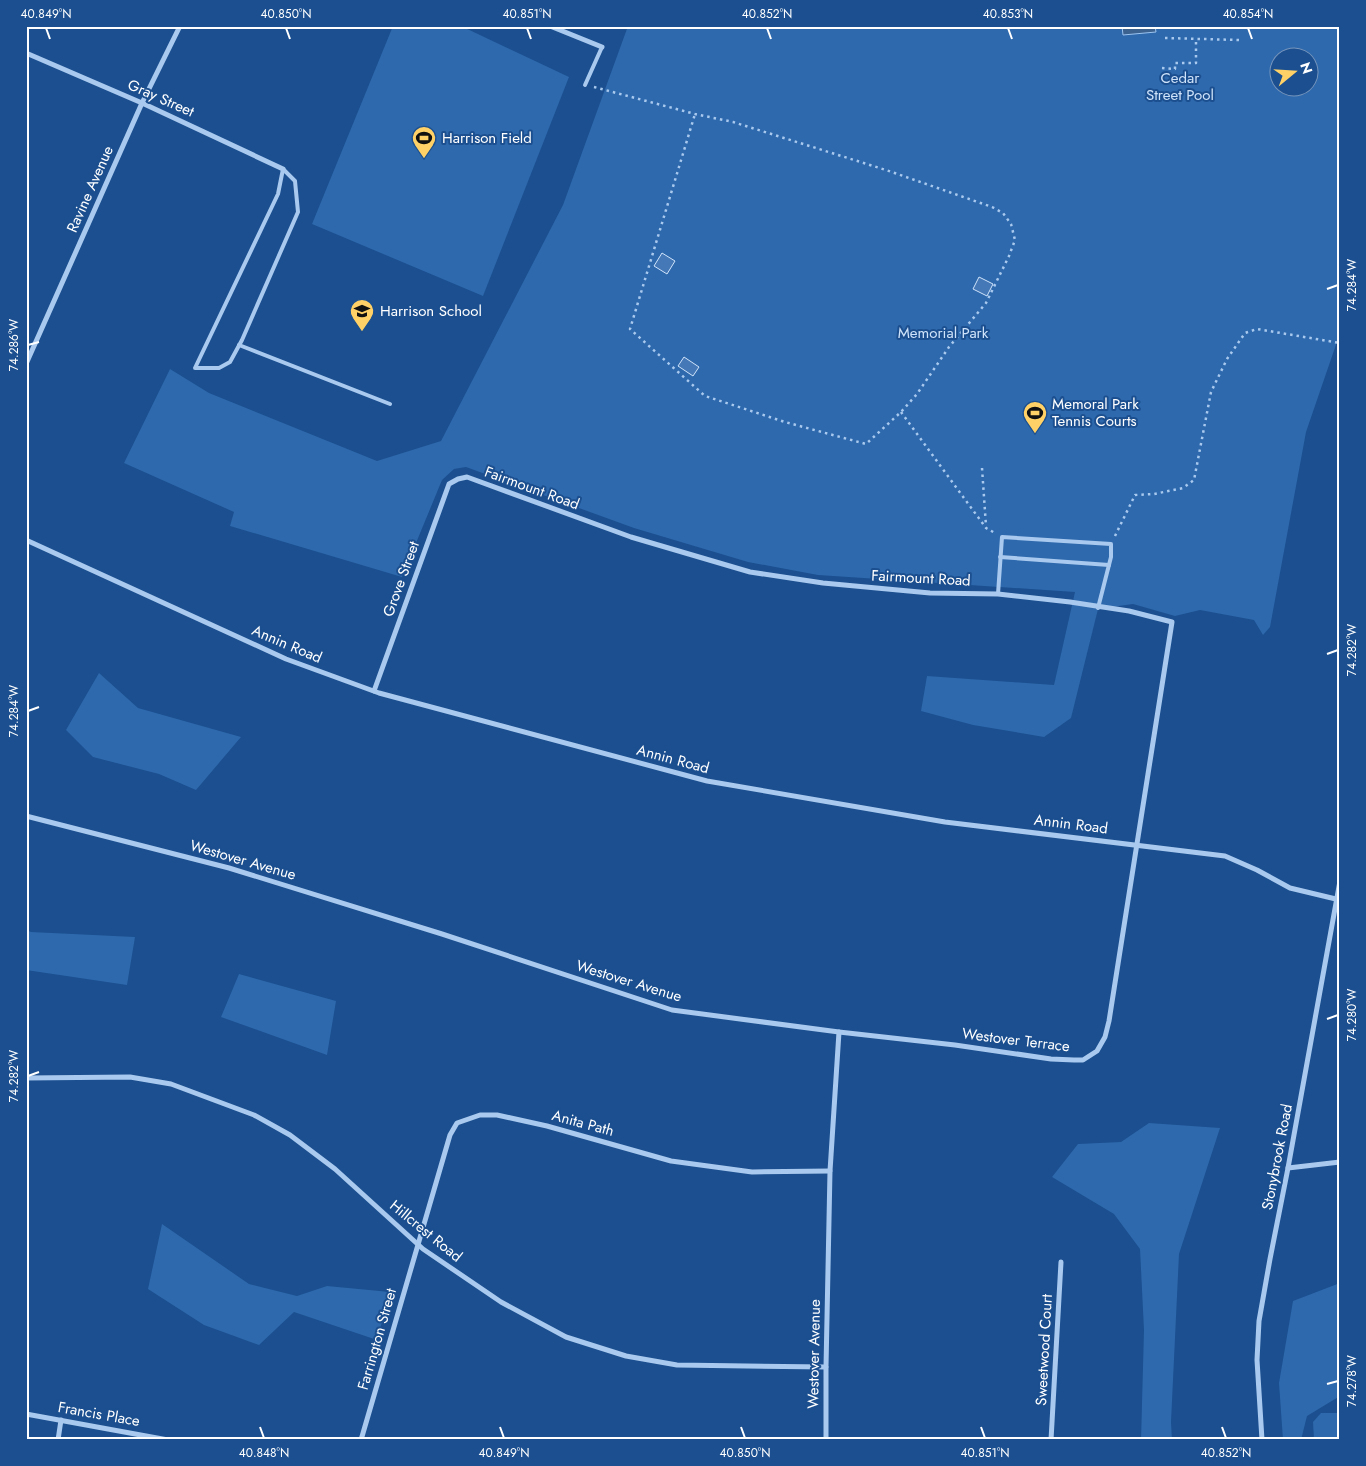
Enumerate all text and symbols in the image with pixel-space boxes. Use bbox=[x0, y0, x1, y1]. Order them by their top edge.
text: 40.849°N bbox=[21, 5, 71, 23]
text: 40.850°N bbox=[261, 5, 311, 23]
text: 40.851°N bbox=[502, 5, 552, 23]
text: 40.852°N bbox=[742, 5, 792, 23]
text: 40.853°N bbox=[983, 5, 1033, 23]
text: 40.854°N bbox=[1223, 5, 1273, 23]
north arrow bbox=[1268, 48, 1318, 98]
text: N bbox=[1295, 60, 1318, 76]
park label: Cedar Street Pool bbox=[1146, 67, 1214, 106]
street label: Gray Street bbox=[124, 74, 198, 123]
sports icon: Harrison Field bbox=[411, 125, 437, 159]
place label: Harrison Field bbox=[442, 127, 532, 149]
street label: Ravine Avenue bbox=[61, 142, 119, 236]
text: 74.284°W bbox=[1343, 259, 1361, 311]
school or university icon: Harrison School bbox=[349, 298, 375, 332]
place label: Harrison School bbox=[380, 300, 482, 322]
text: 74.286°W bbox=[5, 319, 23, 371]
park label: Memorial Park bbox=[898, 322, 989, 344]
place label: Memoral Park Tennis Courts bbox=[1052, 393, 1139, 432]
sports icon: Memoral Park Tennis Courts bbox=[1022, 400, 1048, 434]
street label: Fairmount Road bbox=[482, 461, 582, 515]
street label: Grove Street bbox=[377, 538, 425, 620]
street label: Fairmount Road bbox=[871, 564, 971, 592]
street label: Annin Road bbox=[249, 619, 325, 669]
text: 74.282°W bbox=[1343, 624, 1361, 676]
text: 74.284°W bbox=[5, 685, 23, 737]
street label: Annin Road bbox=[634, 739, 712, 779]
street label: Annin Road bbox=[1033, 809, 1109, 839]
street label: Westover Avenue bbox=[187, 834, 299, 886]
street label: Westover Avenue bbox=[573, 954, 685, 1008]
text: 74.280°W bbox=[1343, 989, 1361, 1041]
street label: Westover Terrace bbox=[961, 1022, 1071, 1058]
text: 74.282°W bbox=[5, 1050, 23, 1102]
street label: Stonybrook Road bbox=[1256, 1102, 1298, 1212]
street label: Anita Path bbox=[550, 1104, 616, 1142]
street label: Hillcrest Road bbox=[385, 1195, 467, 1267]
street label: Farrington Street bbox=[352, 1285, 402, 1392]
street label: Sweetwood Court bbox=[1030, 1293, 1058, 1406]
street label: Westover Avenue bbox=[802, 1299, 826, 1409]
text: 74.278°W bbox=[1343, 1355, 1361, 1407]
street label: Francis Place bbox=[56, 1396, 142, 1432]
text: 40.848°N bbox=[239, 1444, 289, 1462]
text: 40.849°N bbox=[479, 1444, 529, 1462]
text: 40.850°N bbox=[720, 1444, 770, 1462]
text: 40.851°N bbox=[960, 1444, 1010, 1462]
text: 40.852°N bbox=[1201, 1444, 1251, 1462]

